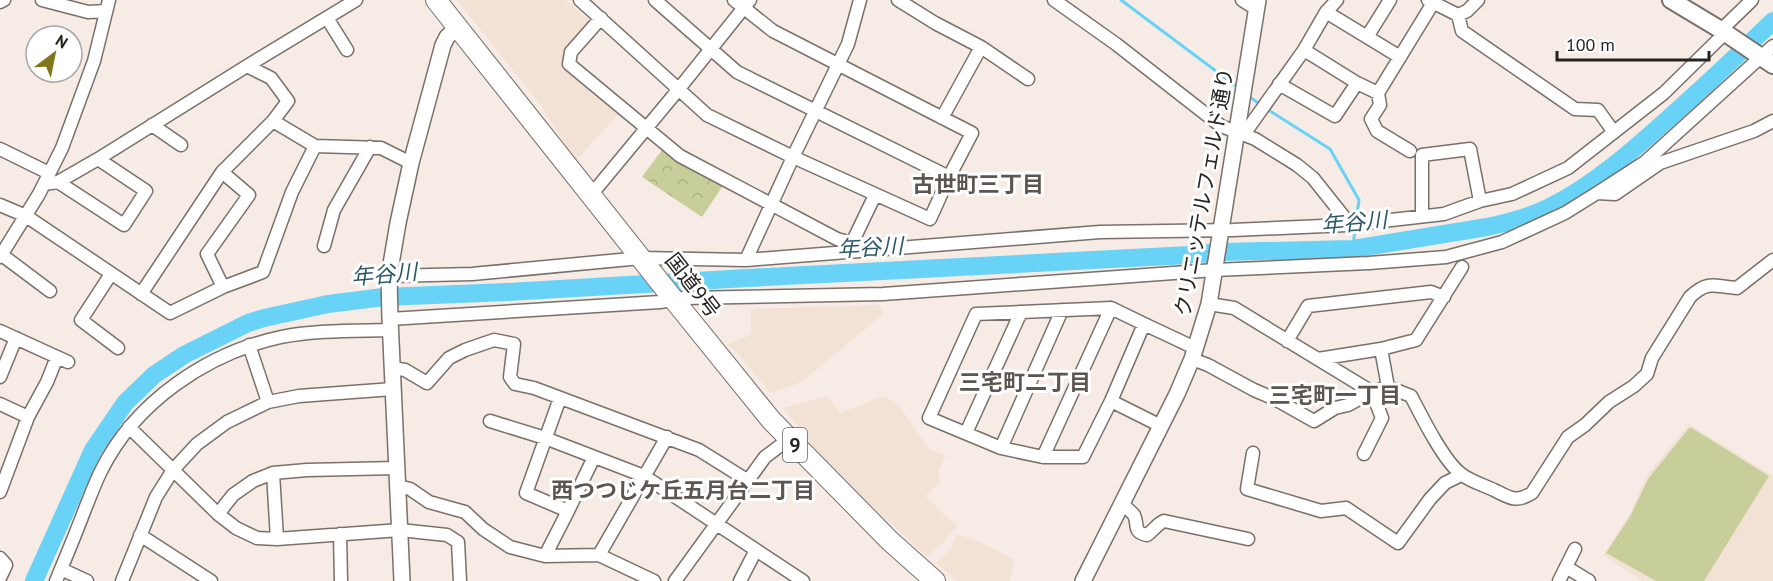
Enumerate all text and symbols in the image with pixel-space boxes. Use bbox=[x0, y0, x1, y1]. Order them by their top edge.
north arrow bbox=[24, 24, 84, 84]
scale bar bbox=[1557, 24, 1708, 62]
text: N bbox=[52, 30, 72, 53]
text: 100 m bbox=[1566, 33, 1615, 56]
street label: クリニッテルフェルド通り bbox=[1169, 66, 1239, 318]
district label: 古世町三丁目 bbox=[912, 170, 1044, 198]
water label: 年谷川 bbox=[1320, 205, 1390, 239]
water label: 年谷川 bbox=[836, 231, 906, 263]
street label: 国道9号 bbox=[659, 247, 727, 323]
water label: 年谷川 bbox=[350, 257, 420, 291]
district label: 三宅町二丁目 bbox=[959, 368, 1091, 396]
district label: 三宅町一丁目 bbox=[1269, 381, 1401, 409]
road number: 9 bbox=[783, 428, 807, 462]
district label: 西つつじケ丘五月台二丁目 bbox=[551, 476, 815, 504]

